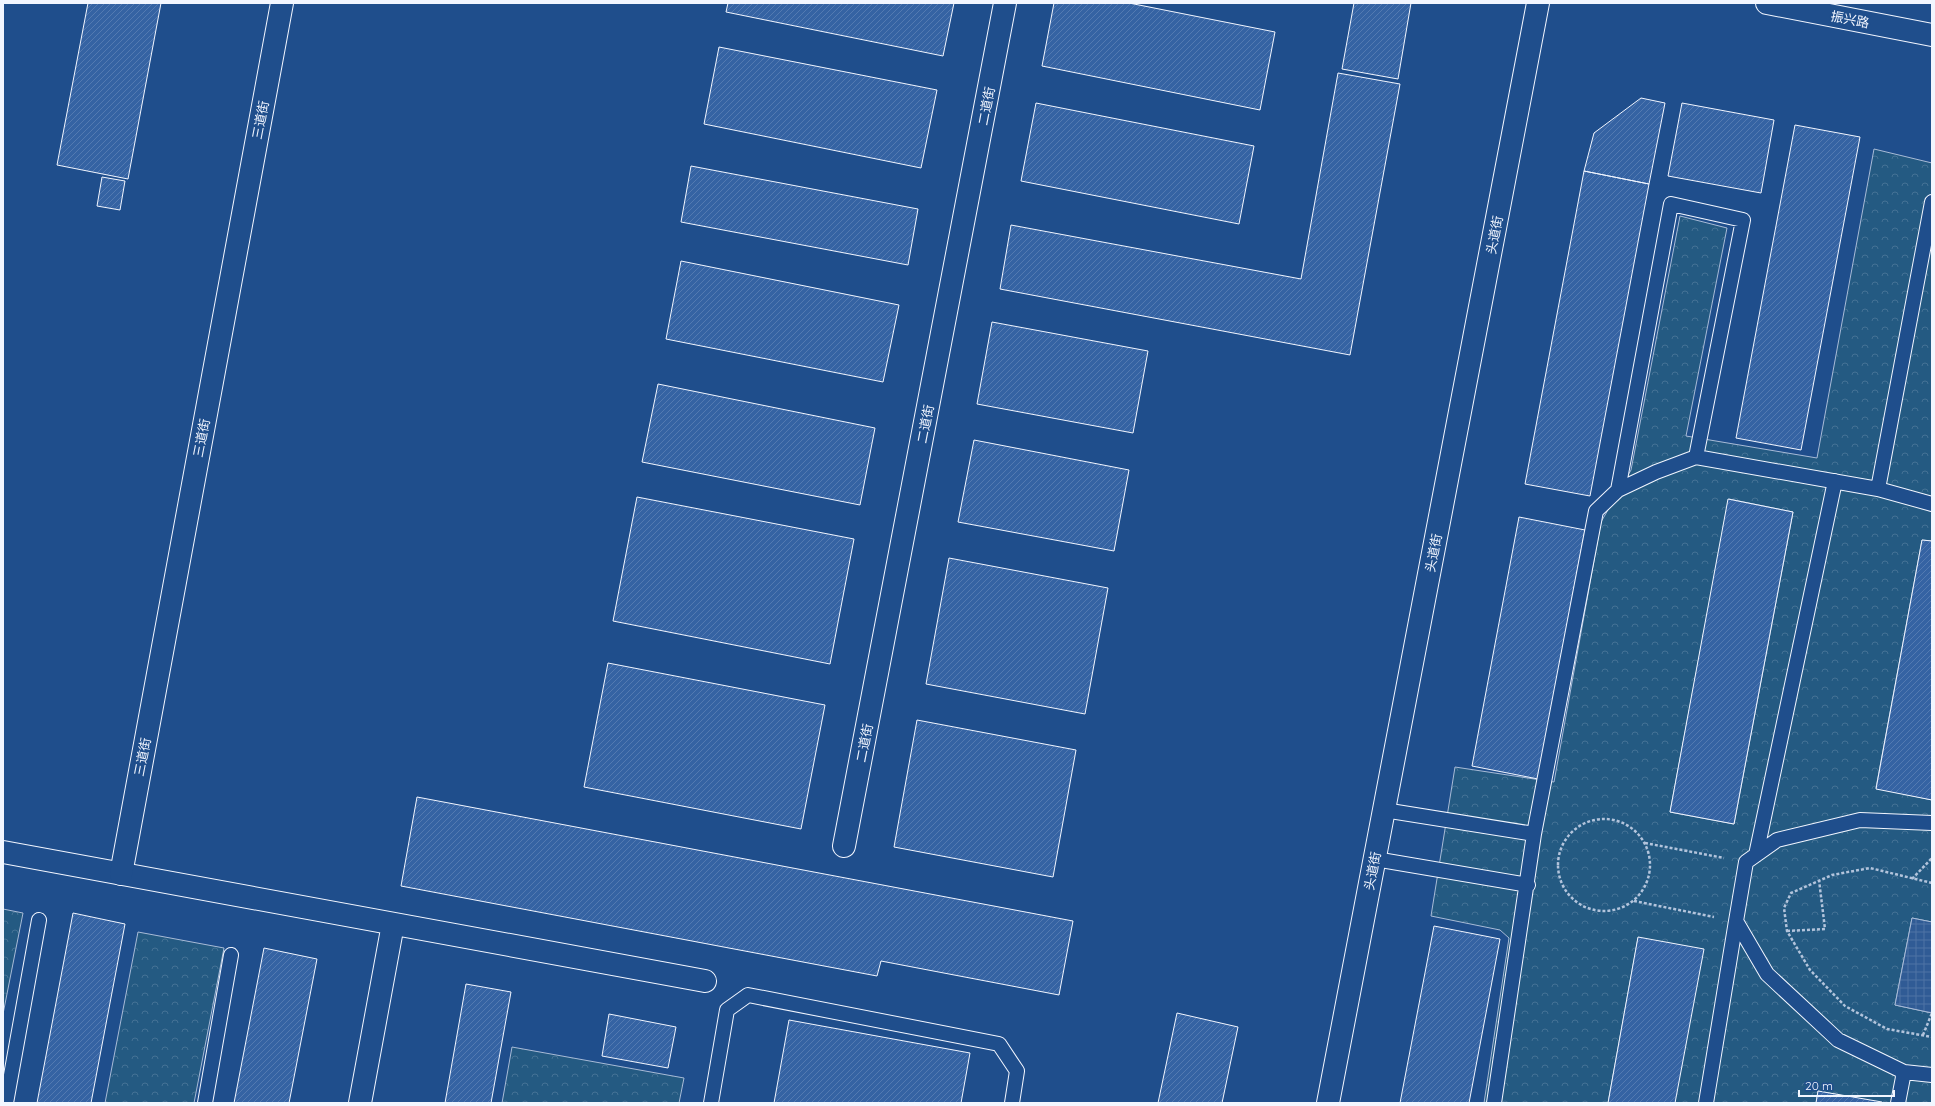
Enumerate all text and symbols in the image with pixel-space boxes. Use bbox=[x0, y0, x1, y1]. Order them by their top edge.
street label: 振兴路 bbox=[1829, 7, 1871, 31]
street label: 二道街 bbox=[974, 85, 998, 127]
street label: 三道街 bbox=[248, 99, 272, 141]
street label: 头道街 bbox=[1482, 214, 1506, 256]
street label: 二道街 bbox=[913, 403, 937, 445]
street label: 三道街 bbox=[189, 417, 213, 459]
street label: 头道街 bbox=[1421, 532, 1445, 574]
street label: 二道街 bbox=[852, 722, 876, 764]
street label: 三道街 bbox=[130, 736, 154, 778]
street label: 头道街 bbox=[1360, 850, 1384, 892]
scale bar bbox=[1799, 1072, 1894, 1098]
text: 20 m bbox=[1805, 1078, 1833, 1093]

